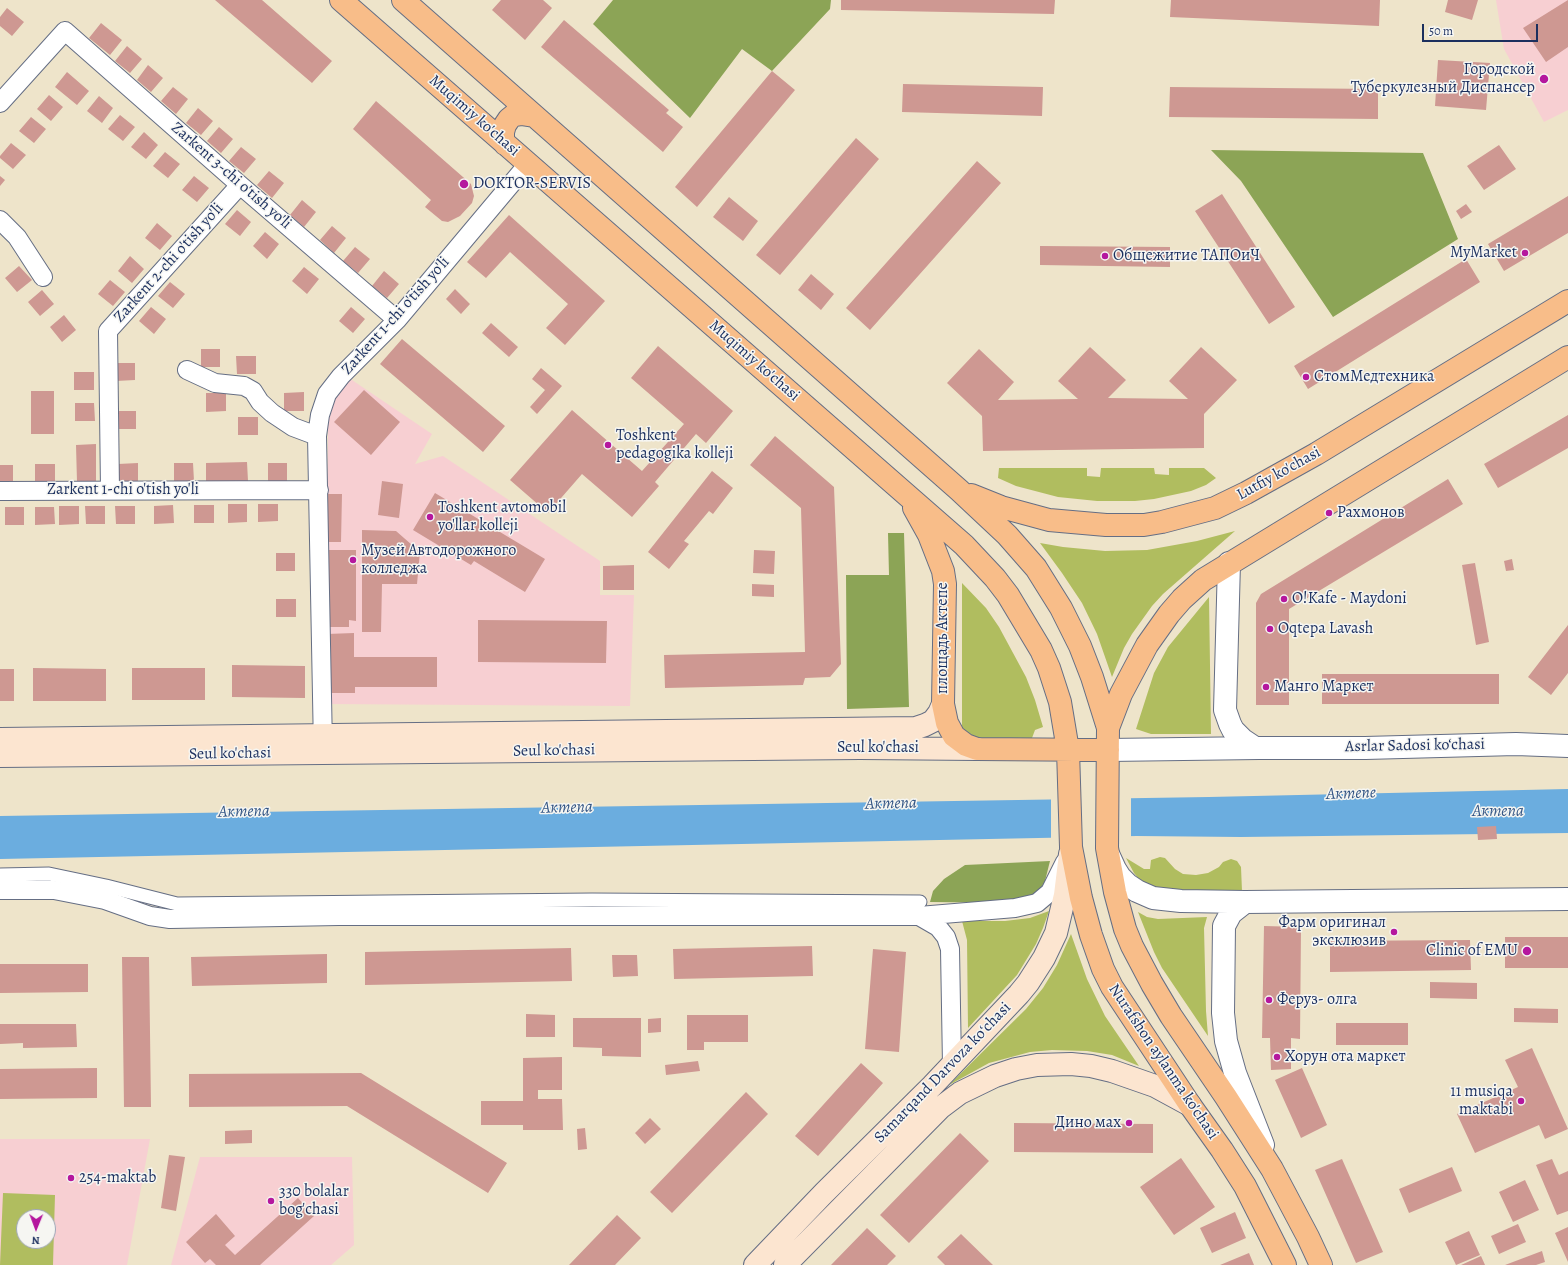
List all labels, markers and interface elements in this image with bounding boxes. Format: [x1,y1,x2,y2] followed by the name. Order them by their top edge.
[1424,16,1540,42] scale bar
[1429,23,1453,39] text: 50 m
[1351,60,1535,98] place label: Городской Туберкулезный Диспансер
[425,71,523,161] street label: Muqimiy ko'chasi
[1538,73,1550,85] marker: Городской Туберкулезный Диспансер
[167,118,295,234] street label: Zarkent 3-chi o'tish yo'li
[473,174,591,194] place label: DOKTOR-SERVIS
[458,178,470,190] marker: DOKTOR-SERVIS
[110,199,228,327] street label: Zarkent 2-chi o'tish yo'li
[1450,243,1517,263] place label: MyMarket
[1113,246,1260,266] place label: Общежитие ТАПОиЧ
[1520,248,1530,258] marker: MyMarket
[1100,251,1110,261] marker: Общежитие ТАПОиЧ
[338,253,454,379] street label: Zarkent 1-chi o'tish yo'li
[705,316,803,406] street label: Muqimiy ko'chasi
[1314,367,1434,387] place label: СтомМедтехника
[1301,372,1311,382] marker: СтомМедтехника
[616,426,734,464] place label: Toshkent pedagogika kolleji
[603,440,613,450] marker: Toshkent pedagogika kolleji
[1234,443,1324,505] street label: Lutfiy ko'chasi
[47,480,199,500] street label: Zarkent 1-chi o'tish yo'li
[438,498,566,536] place label: Toshkent avtomobil yo'llar kolleji
[1337,503,1405,523] place label: Рахмонов
[1324,508,1334,518] marker: Рахмонов
[425,512,435,522] marker: Toshkent avtomobil yo'llar kolleji
[361,541,516,579] place label: Музей Автодорожного колледжа
[348,555,358,565] marker: Музей Автодорожного колледжа
[933,582,953,694] street label: площадь Актепе
[1292,589,1407,609] place label: O!Kafe - Maydoni
[1279,594,1289,604] marker: O!Kafe - Maydoni
[1278,619,1373,639] place label: Oqtepa Lavash
[1265,624,1275,634] marker: Oqtepa Lavash
[1274,677,1374,697] place label: Манго Маркет
[1261,682,1271,692] marker: Манго Маркет
[1345,735,1485,757] street label: Asrlar Sadosi ko‘chasi
[837,738,919,758] street label: Seul ko'chasi
[513,741,595,761] street label: Seul ko'chasi
[189,744,271,764] street label: Seul ko'chasi
[1326,783,1376,805] water label: Актепе
[865,793,917,815] water label: Актепа
[541,797,593,819] water label: Актепа
[218,801,270,823] water label: Актепа
[1472,802,1524,822] water label: Актепа
[1278,913,1386,951] place label: Фарм оригинал эксклюзив
[1389,927,1399,937] marker: Фарм оригинал эксклюзив
[1426,941,1518,961] place label: Clinic of EMU
[1521,945,1533,957] marker: Clinic of EMU
[1104,981,1222,1143] street label: Nurafshon aylanma ko'chasi
[1277,990,1357,1010] place label: Феруз- олга
[1264,995,1274,1005] marker: Феруз- олга
[871,998,1015,1148] street label: Samarqand Darvoza koʻchasi
[1285,1047,1406,1067] place label: Хорун ота маркет
[1272,1052,1282,1062] marker: Хорун ота маркет
[1450,1082,1513,1120] place label: 11 musiqa maktabi
[1516,1096,1526,1106] marker: 11 musiqa maktabi
[1055,1113,1121,1133] place label: Дино мах
[1124,1118,1134,1128] marker: Дино мах
[79,1168,156,1188] place label: 254-maktab
[66,1173,76,1183] marker: 254-maktab
[279,1182,349,1220] place label: 330 bolalar bog'chasi
[266,1196,276,1206] marker: 330 bolalar bog'chasi
[16,1209,56,1249] north arrow
[32,1233,40,1248] text: N

